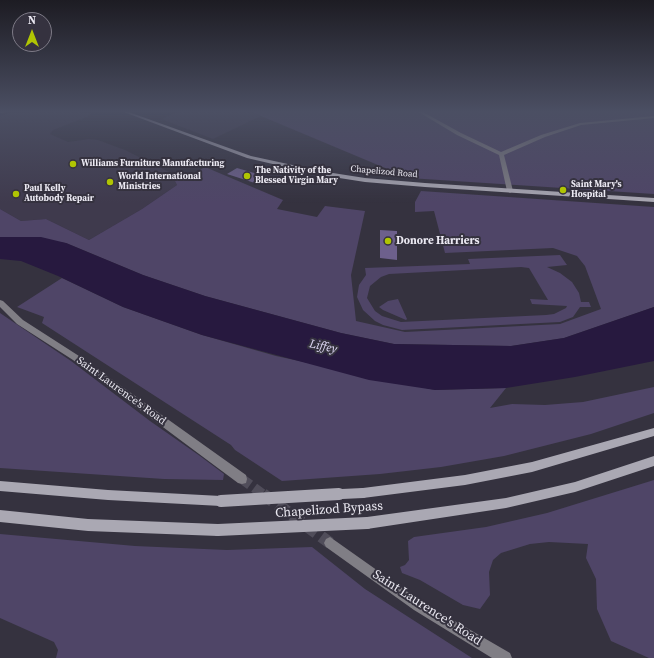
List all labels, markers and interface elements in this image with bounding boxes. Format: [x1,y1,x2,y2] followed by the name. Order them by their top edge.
[12,12,52,52] north arrow
[28,13,36,28] text: N
[68,159,78,169] marker: Williams Furniture Manufacturing
[81,159,224,169] place label: Williams Furniture Manufacturing
[350,164,418,180] street label: Chapelizod Road
[255,166,338,187] place label: The Nativity of the Blessed Virgin Mary
[242,171,252,181] marker: The Nativity of the Blessed Virgin Mary
[118,172,201,193] place label: World International Ministries
[105,177,115,187] marker: World International Ministries
[571,180,622,201] place label: Saint Mary's Hospital
[24,184,94,205] place label: Paul Kelly Autobody Repair
[558,185,568,195] marker: Saint Mary's Hospital
[11,189,21,199] marker: Paul Kelly Autobody Repair
[396,234,479,248] place label: Donore Harriers
[383,236,393,246] marker: Donore Harriers
[308,337,338,357] water label: Liffey
[74,354,168,428] street label: Saint Laurence's Road
[275,498,383,522] street label: Chapelizod Bypass
[370,567,484,649] street label: Saint Laurence's Road

